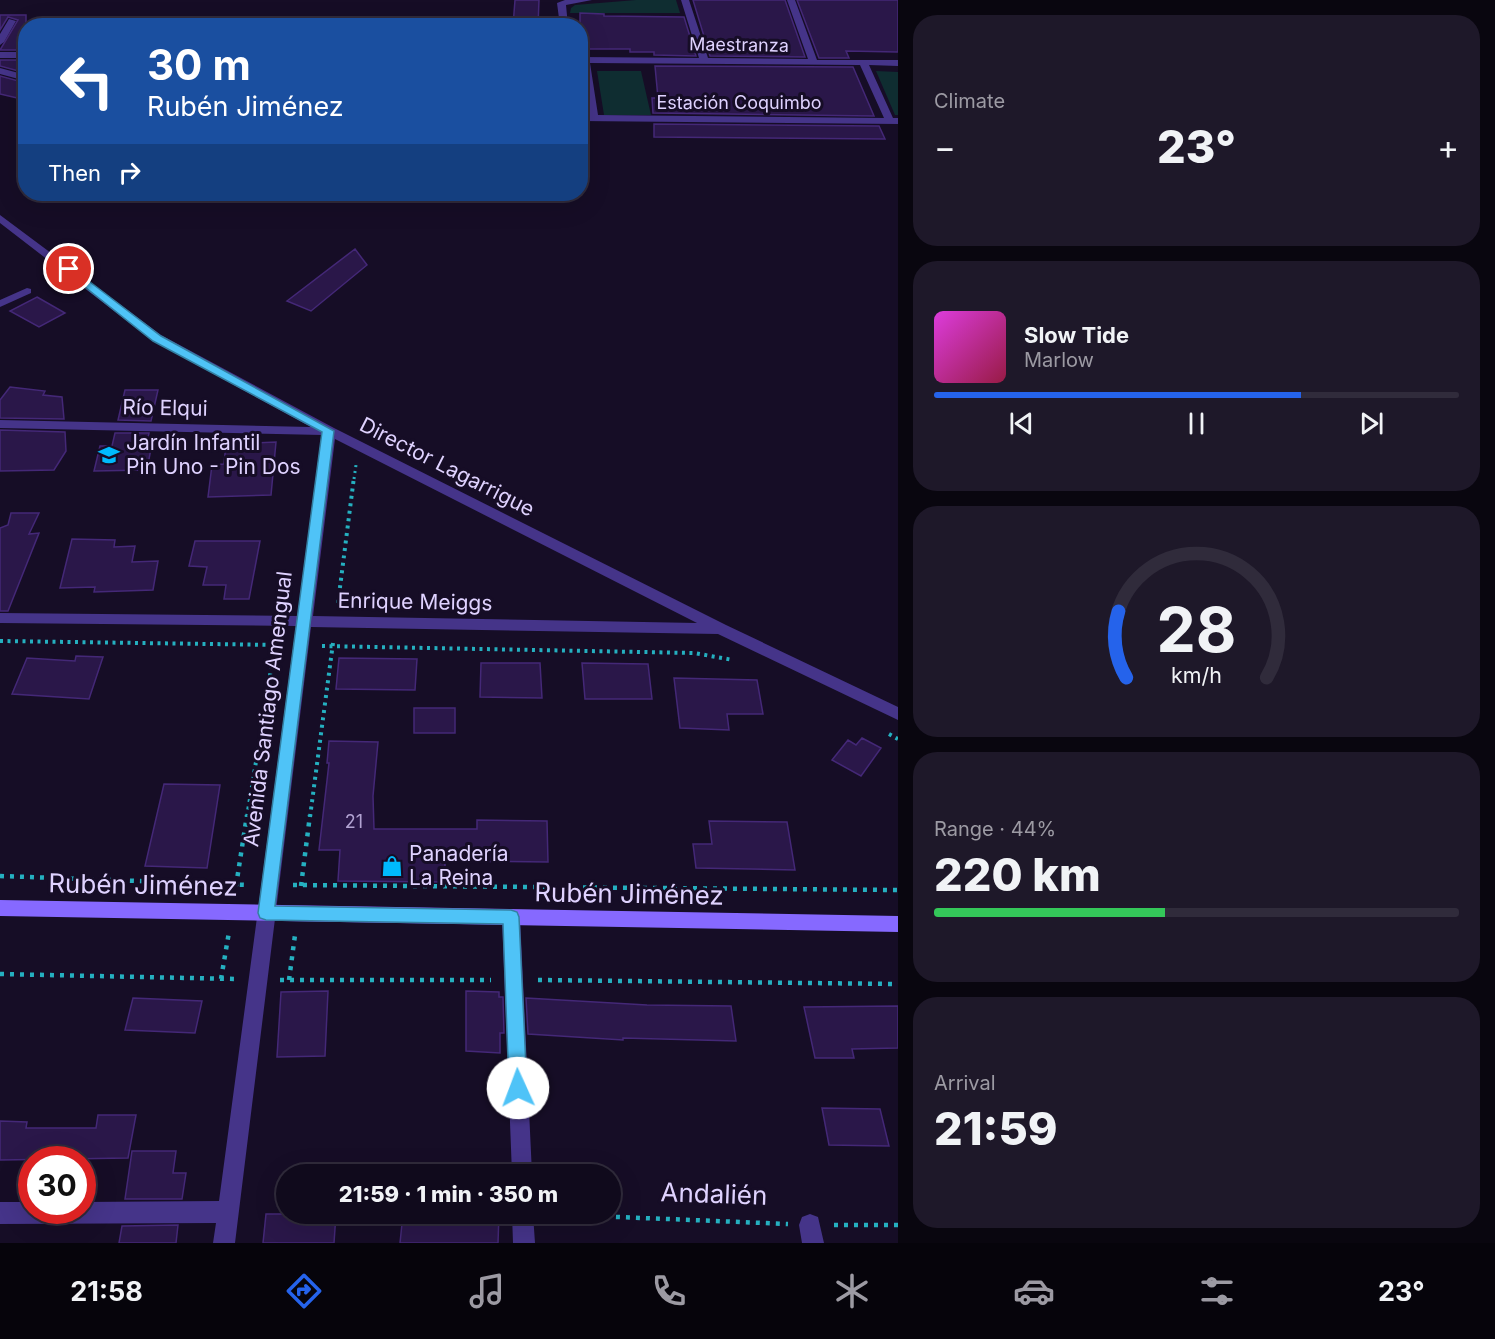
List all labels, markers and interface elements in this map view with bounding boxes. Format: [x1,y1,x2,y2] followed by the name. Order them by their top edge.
[689,33,789,56] street label: Maestranza
[147,39,251,90] text: 30 m
[48,42,126,120] icon: left
[934,89,1005,113] text: Climate
[147,90,344,123] text: Rubén Jiménez
[656,92,822,113] street label: Estación Coquimbo
[1157,119,1236,174] text: 23°
[934,127,956,167] text: −
[1437,127,1459,167] text: +
[113,156,146,189] icon: right
[48,160,101,186] text: Then
[43,243,94,294] pin
[52,252,85,285] icon: arrive
[1024,322,1129,348] text: Slow Tide
[1024,348,1094,372] text: Marlow
[122,394,208,421] street label: Río Elqui
[1005,407,1038,440] icon: previous
[1180,407,1213,440] icon: pause
[1355,407,1388,440] icon: next
[356,412,539,521] street label: Director Lagarrigue
[126,430,301,479] place label: Jardín Infantil Pin Uno - Pin Dos
[97,443,121,467] school or university icon: Jardín Infantil Pin Uno - Pin Dos
[238,570,297,848] street label: Avenida Santiago Amengual
[337,588,493,615] street label: Enrique Meiggs
[1157,593,1236,668] text: 28
[1171,663,1222,689] text: km/h
[345,811,363,832] house number: 21
[934,817,1056,841] text: Range · 44%
[409,841,509,890] place label: Panadería La Reina
[934,847,1101,902] text: 220 km
[380,854,404,878] shop icon: Panadería La Reina
[48,867,238,902] street label: Rubén Jiménez
[534,876,724,911] street label: Rubén Jiménez
[486,1056,550,1120] position arrow
[934,1071,996,1095] text: Arrival
[934,1101,1058,1156] text: 21:59
[18,1146,96,1224] speed limit sign: 30
[660,1176,768,1211] street label: Andalién
[339,1181,558,1207] text: 21:59 · 1 min · 350 m
[283,1270,325,1312] icon: directions
[466,1270,508,1312] icon: music
[648,1270,690,1312] icon: phone
[831,1270,873,1312] icon: climate
[1013,1270,1055,1312] icon: car
[1196,1270,1238,1312] icon: filters
[70,1275,143,1308] text: 21:58
[1378,1275,1425,1308] text: 23°

